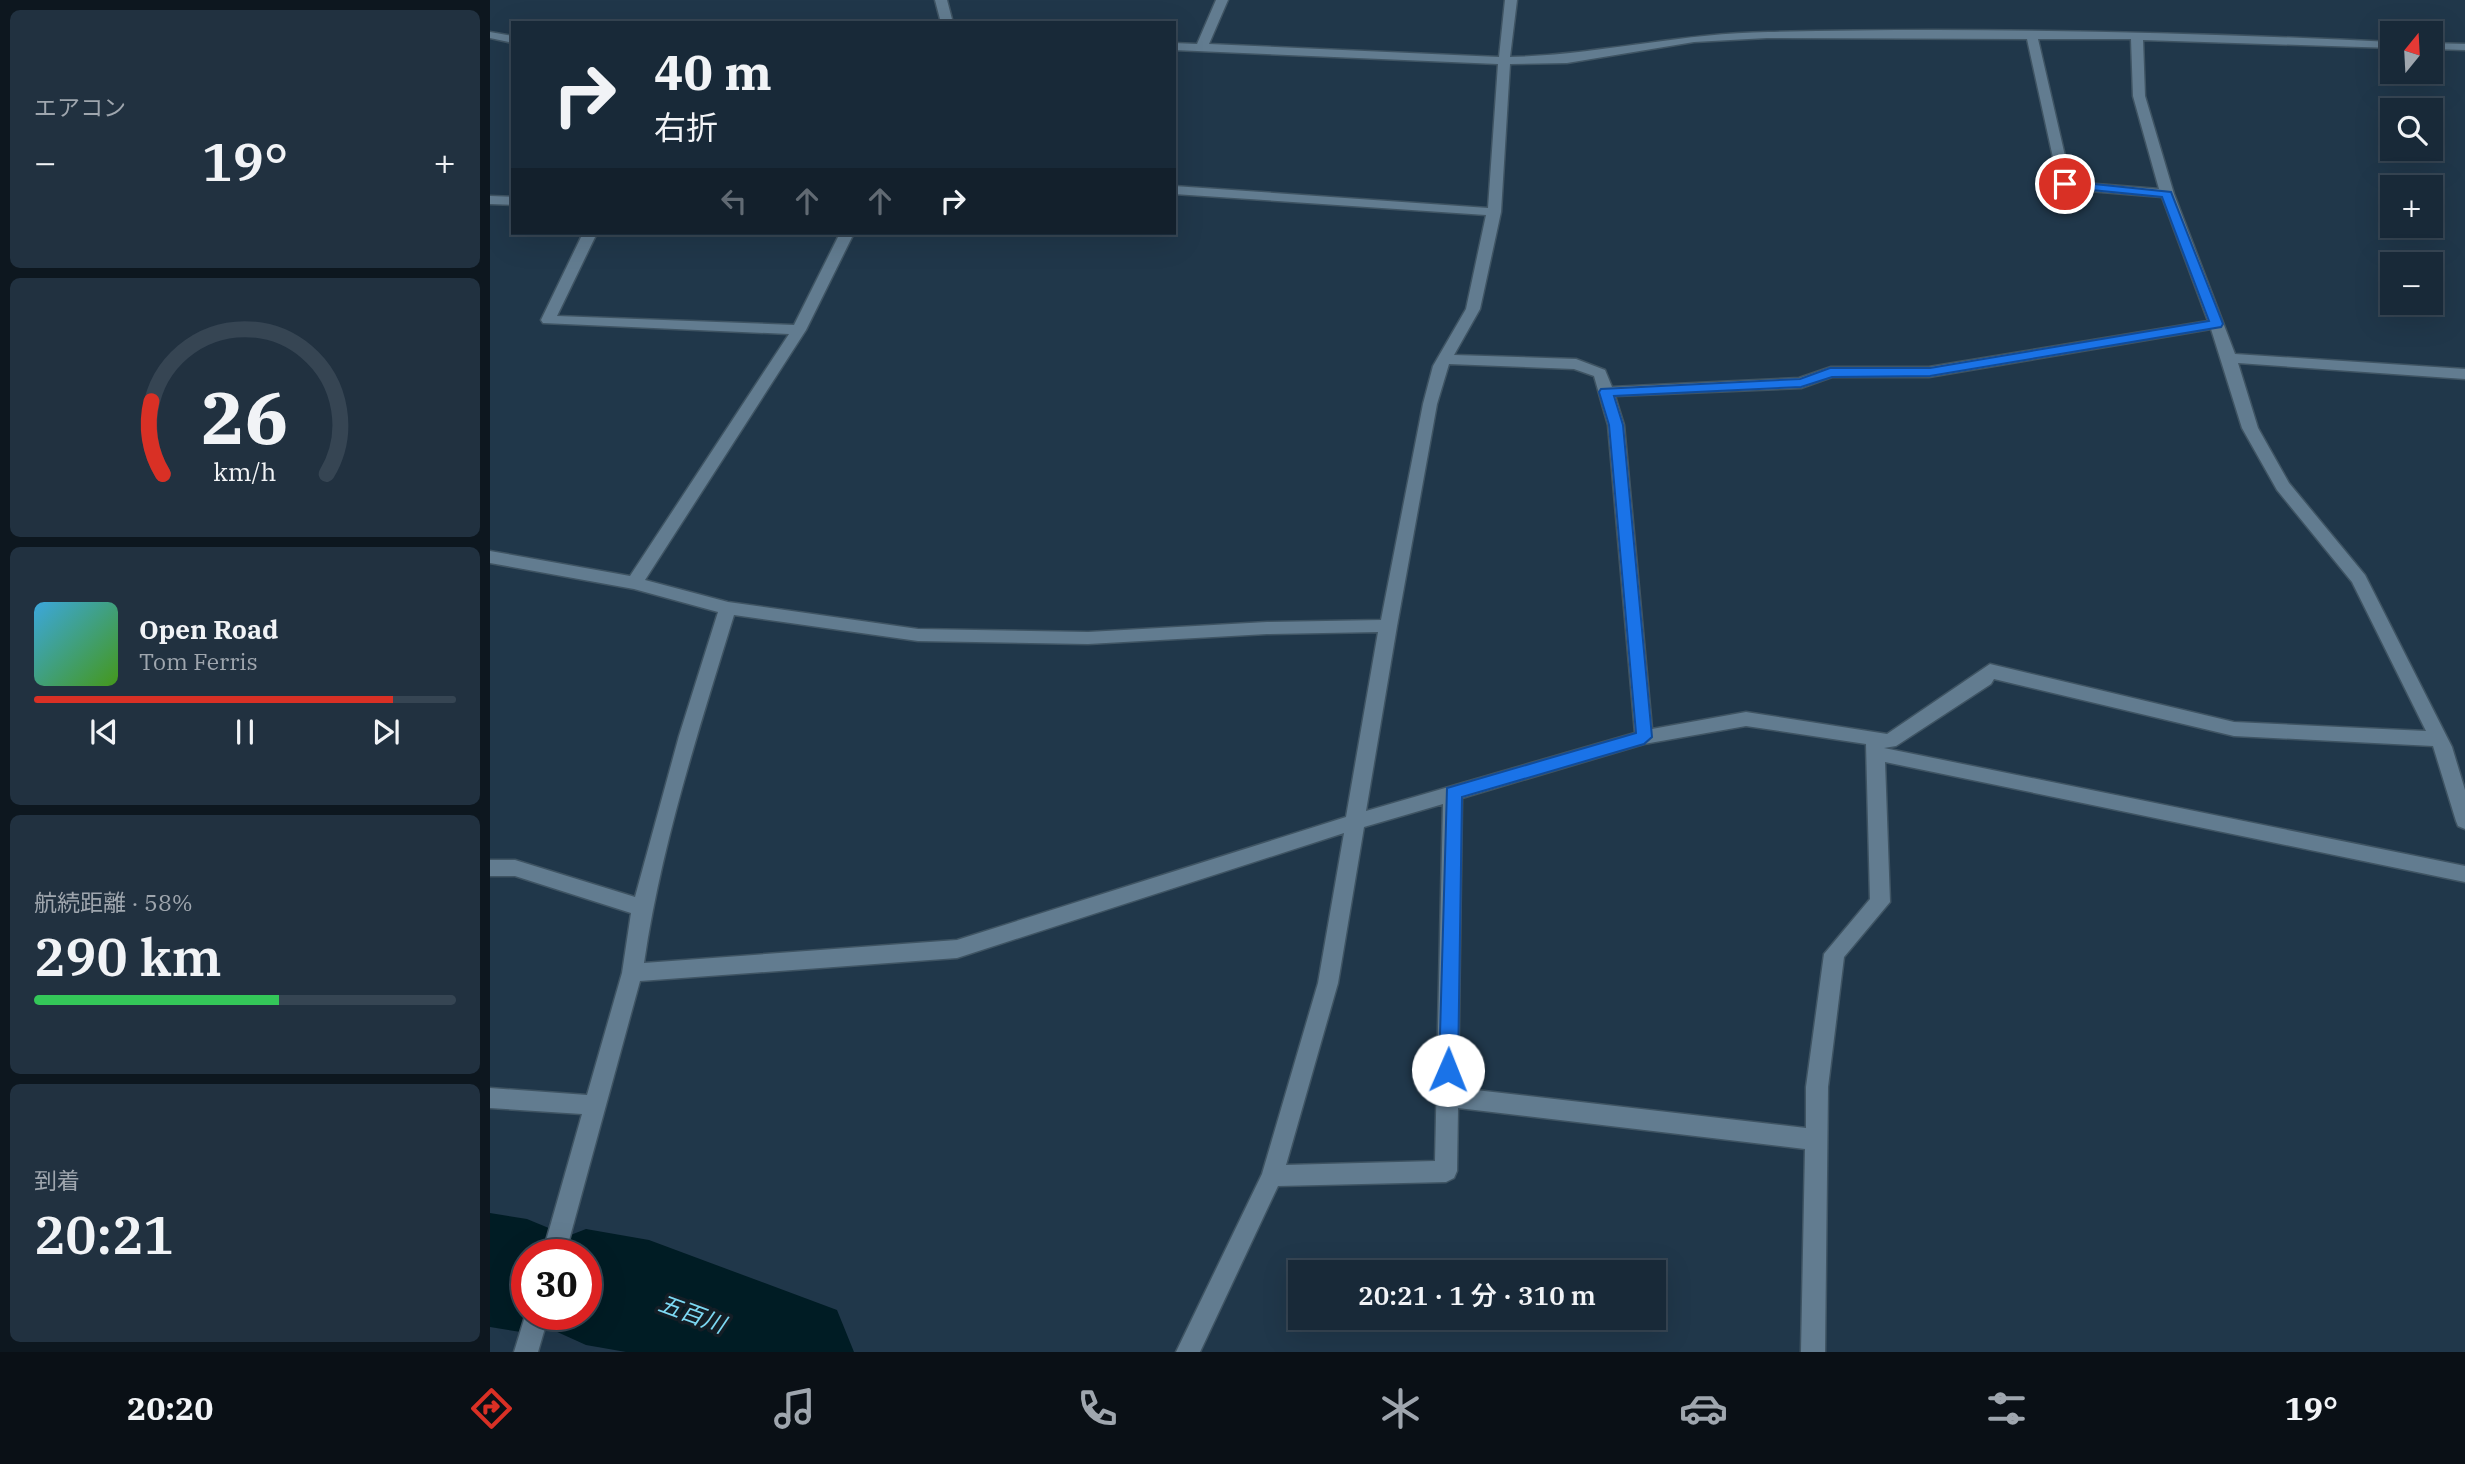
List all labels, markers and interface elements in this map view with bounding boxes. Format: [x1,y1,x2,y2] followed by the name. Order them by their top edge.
[2380,21,2443,84] north arrow
[2380,21,2443,315] map controls
[654,40,772,103] text: 40 m
[539,49,630,140] icon: right
[34,92,126,122] text: エアコン
[2380,98,2443,161] button: search
[654,106,718,148] text: 右折
[202,128,288,195] text: 19°
[34,137,57,186] text: −
[433,137,456,186] text: +
[2035,154,2095,214] pin
[2046,165,2084,203] icon: arrive
[2380,175,2443,238] button: +
[715,182,753,220] icon: left
[788,182,826,220] icon: ahead
[861,182,899,220] icon: ahead
[934,182,972,220] icon: right
[2380,252,2443,315] button: −
[201,369,289,464] text: 26
[213,454,277,487] text: km/h
[139,612,278,646] text: Open Road
[139,646,258,676] text: Tom Ferris
[85,713,123,751] icon: previous
[226,713,264,751] icon: pause
[367,713,405,751] icon: next
[34,887,193,917] text: 航続距離 · 58%
[34,923,222,990] text: 290 km
[1411,1033,1485,1107] position arrow
[34,1165,80,1195] text: 到着
[34,1201,174,1268] text: 20:21
[511,1239,602,1330] speed limit sign: 30
[1358,1278,1596,1312] text: 20:21 · 1 分 · 310 m
[655,1287,733,1340] water label: 五百川
[467,1384,516,1433] icon: directions
[770,1384,819,1433] icon: music
[1073,1384,1122,1433] icon: phone
[1376,1384,1425,1433] icon: climate
[1679,1384,1728,1433] icon: car
[1982,1384,2031,1433] icon: filters
[127,1387,213,1429] text: 20:20
[2285,1387,2338,1429] text: 19°

